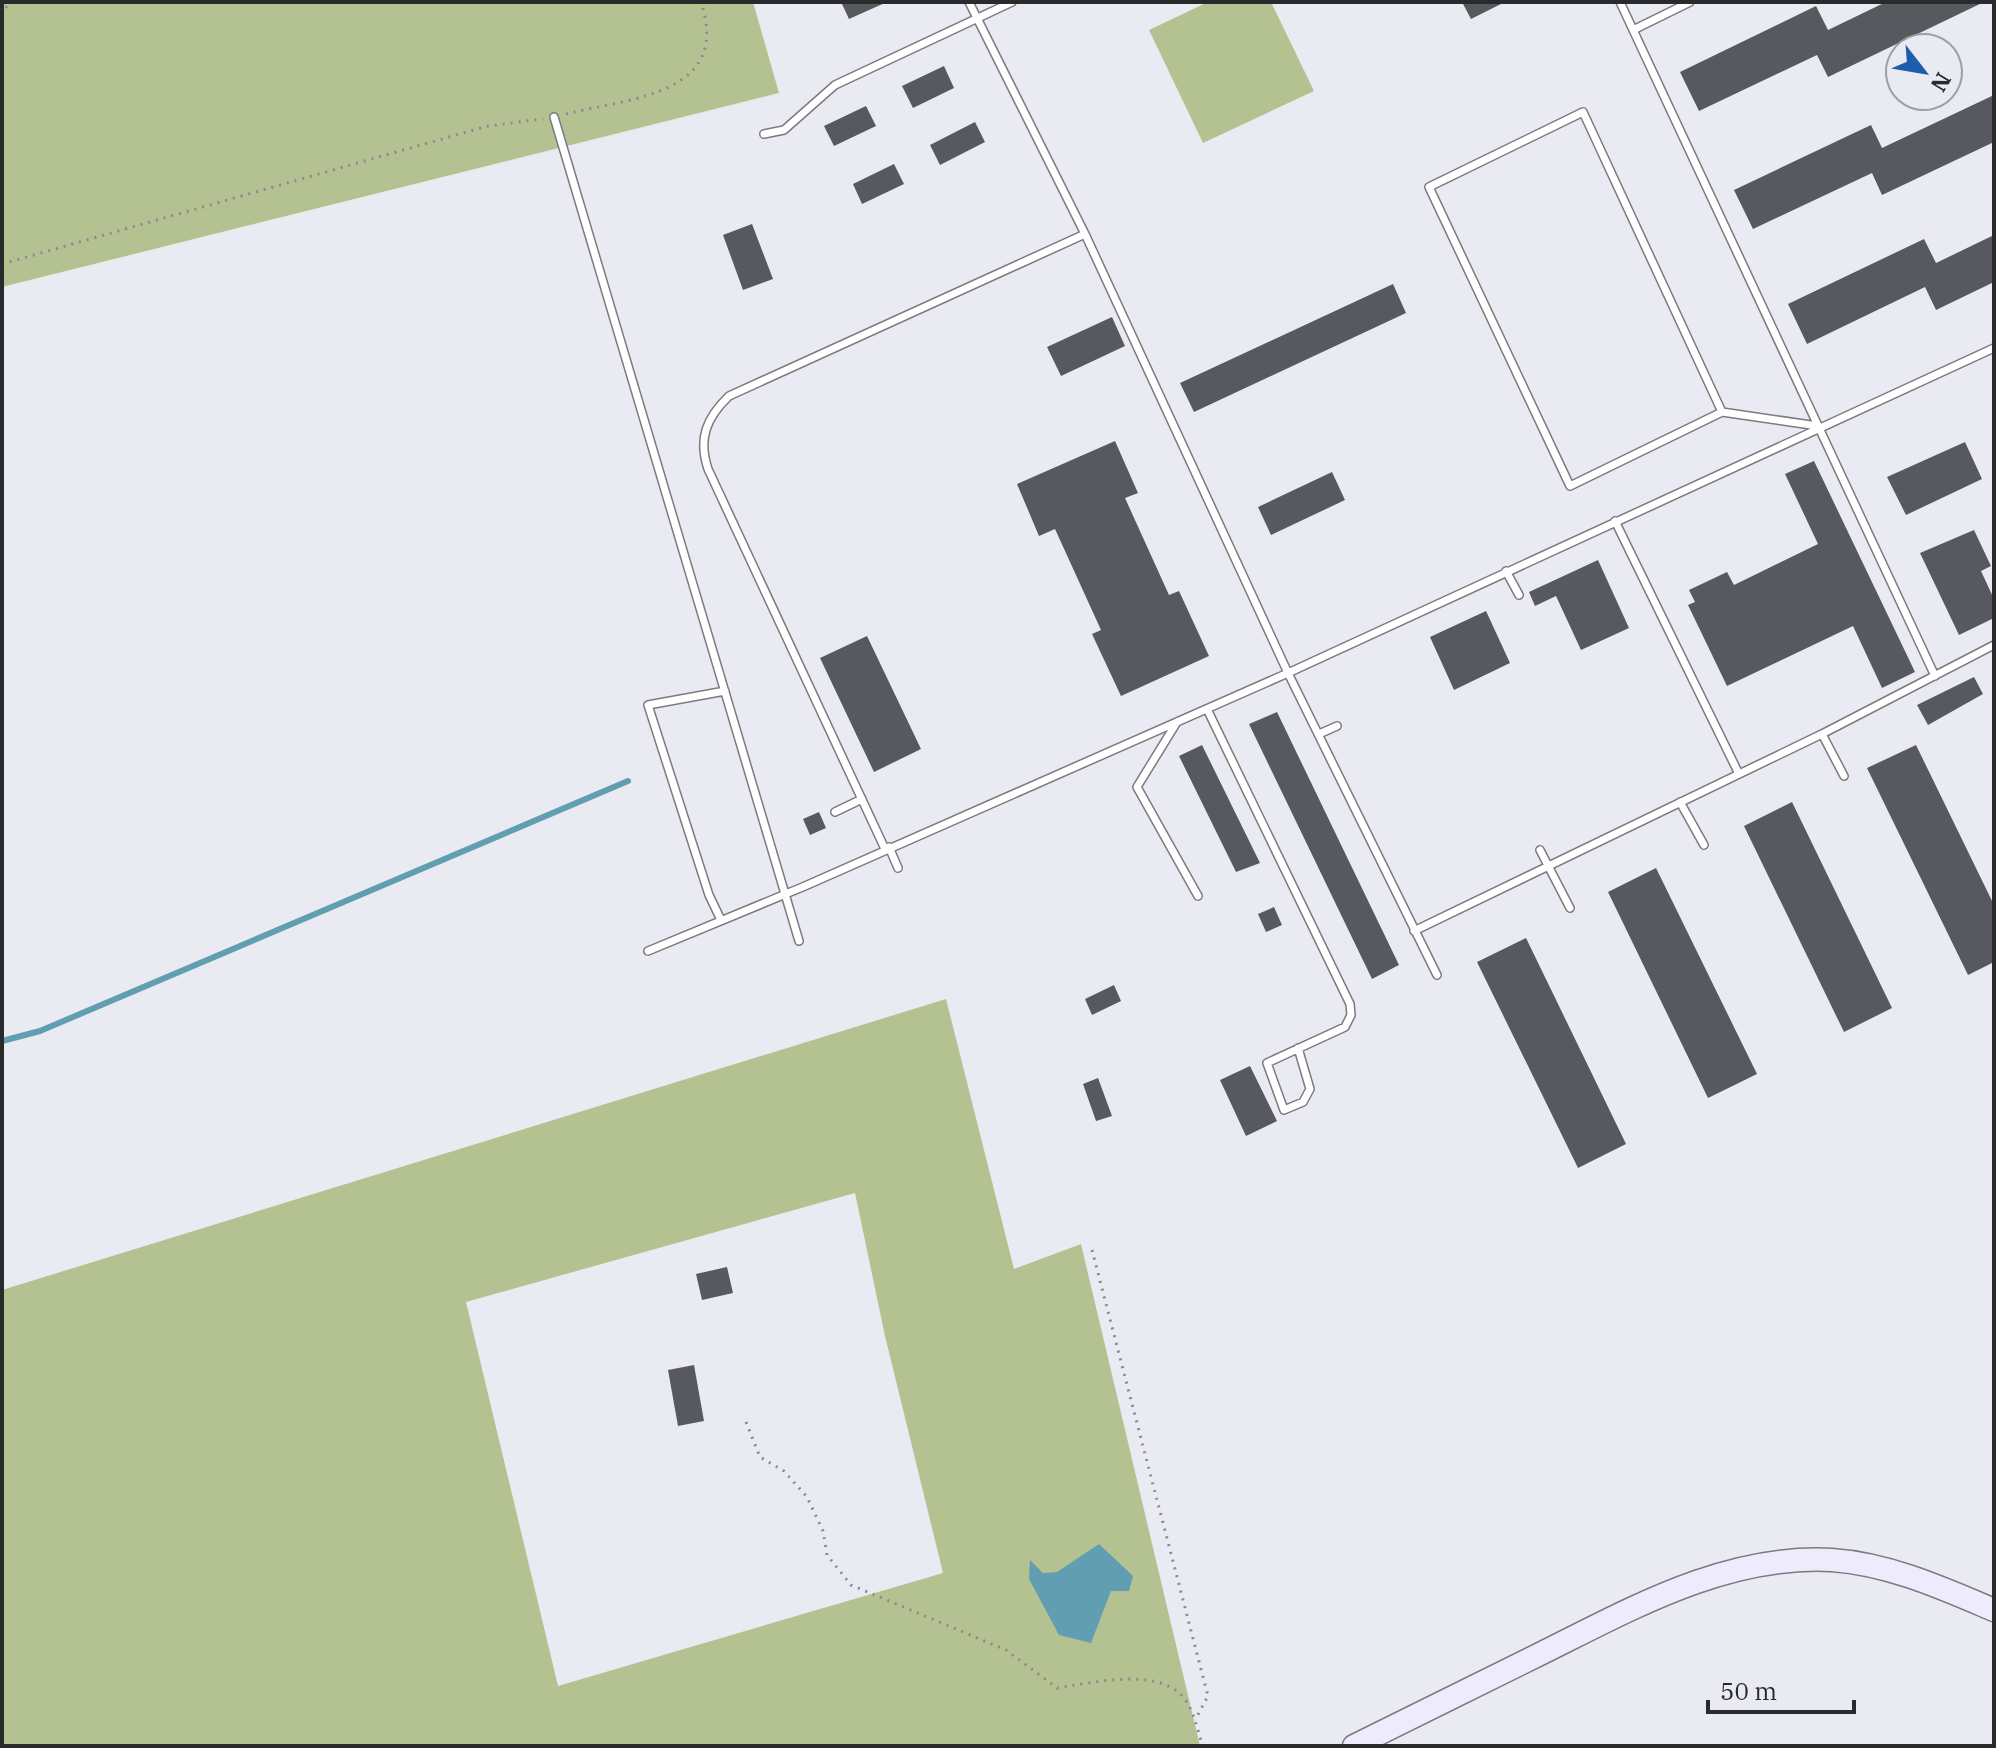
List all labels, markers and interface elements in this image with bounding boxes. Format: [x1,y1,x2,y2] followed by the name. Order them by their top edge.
[1884,32,1964,112] north arrow
[1925,68,1958,97] text: N
[1708,1664,1854,1714] scale bar
[1720,1675,1777,1707] text: 50 m

